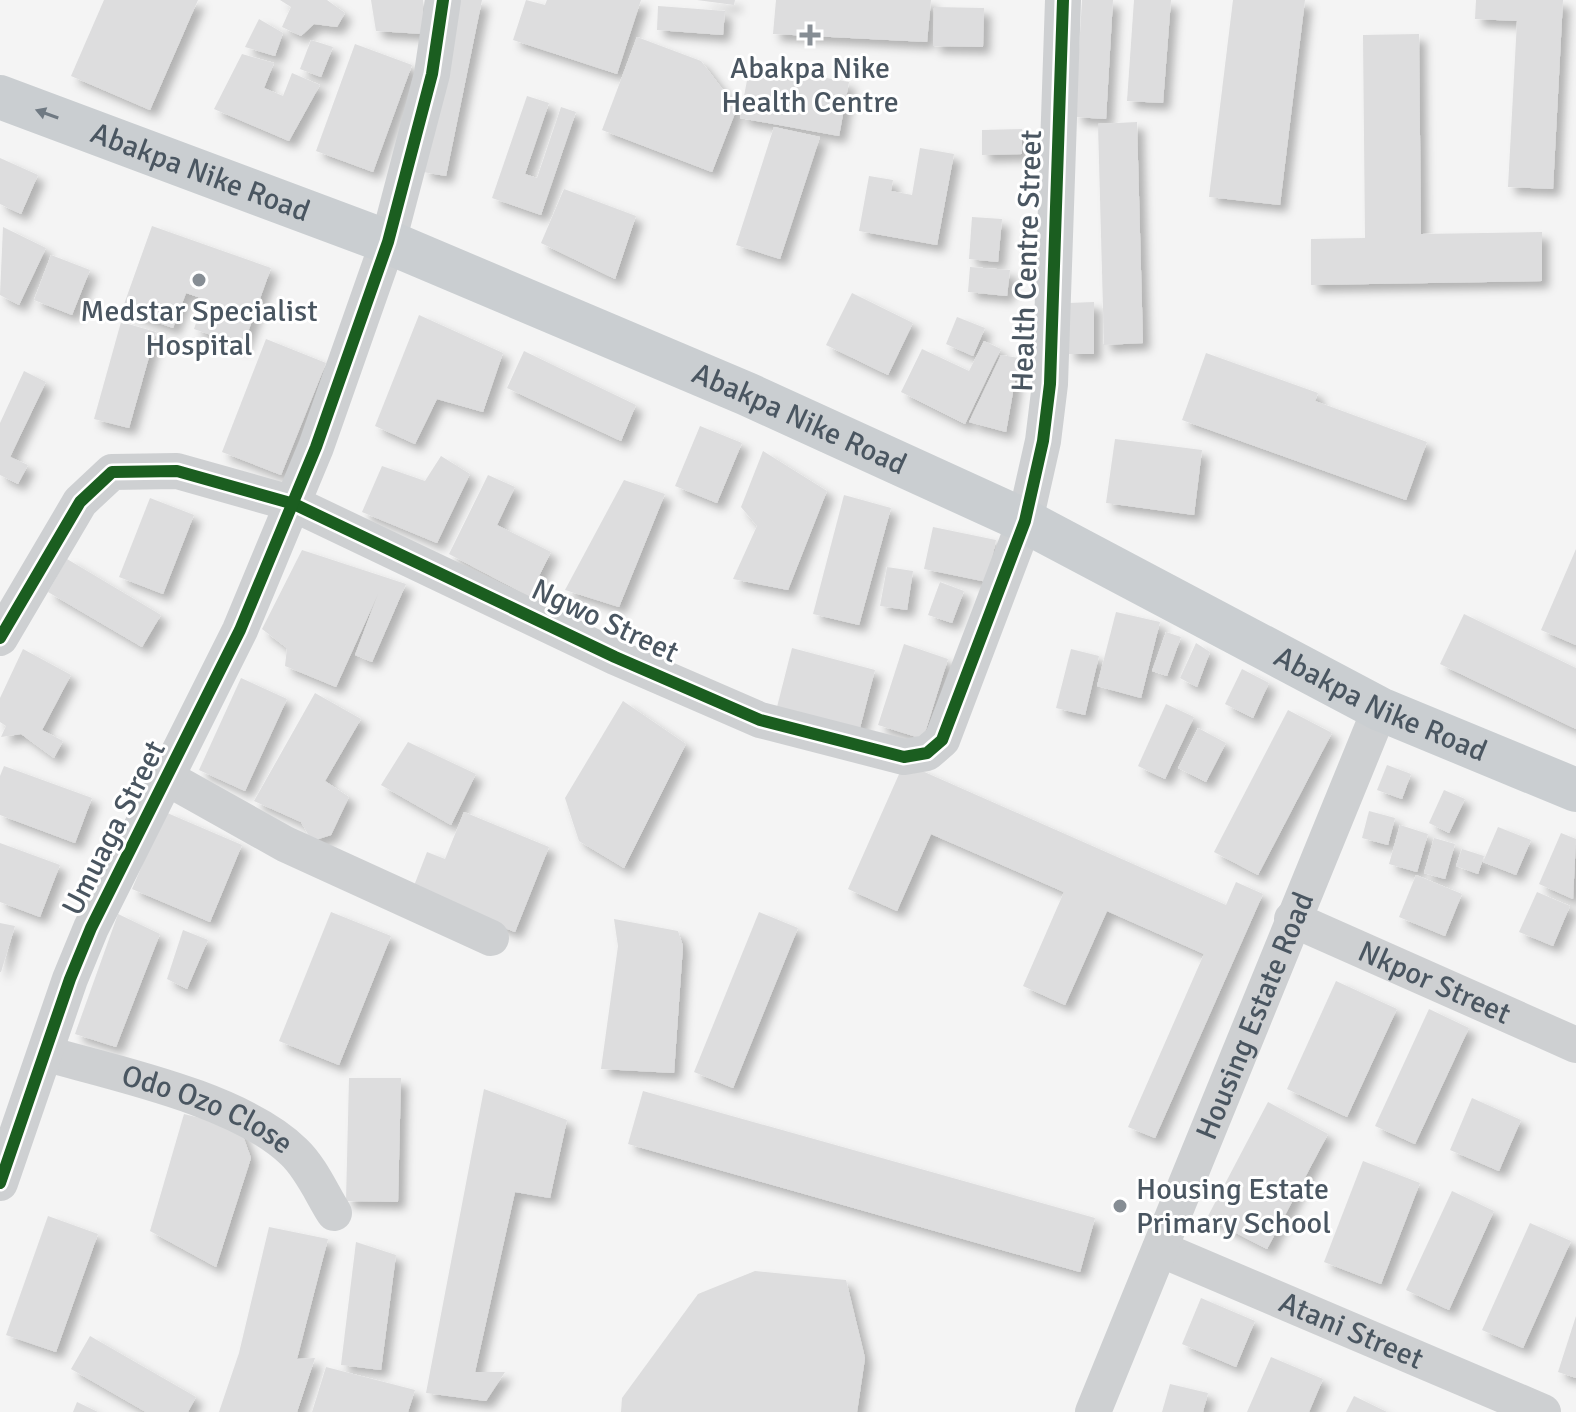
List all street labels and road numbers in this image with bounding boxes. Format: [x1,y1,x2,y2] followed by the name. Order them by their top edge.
[86,114,315,230] street label: Abakpa Nike Road
[1004,129,1050,393] street label: Health Centre Street
[687,355,912,483] street label: Abakpa Nike Road
[526,571,684,671] street label: Ngwo Street
[1268,638,1493,770] street label: Abakpa Nike Road
[54,734,174,922] street label: Umuaga Street
[1188,887,1322,1145] street label: Housing Estate Road
[1353,932,1517,1032] street label: Nkpor Street
[118,1057,301,1162] street label: Odo Ozo Close
[1274,1283,1429,1377] street label: Atani Street

